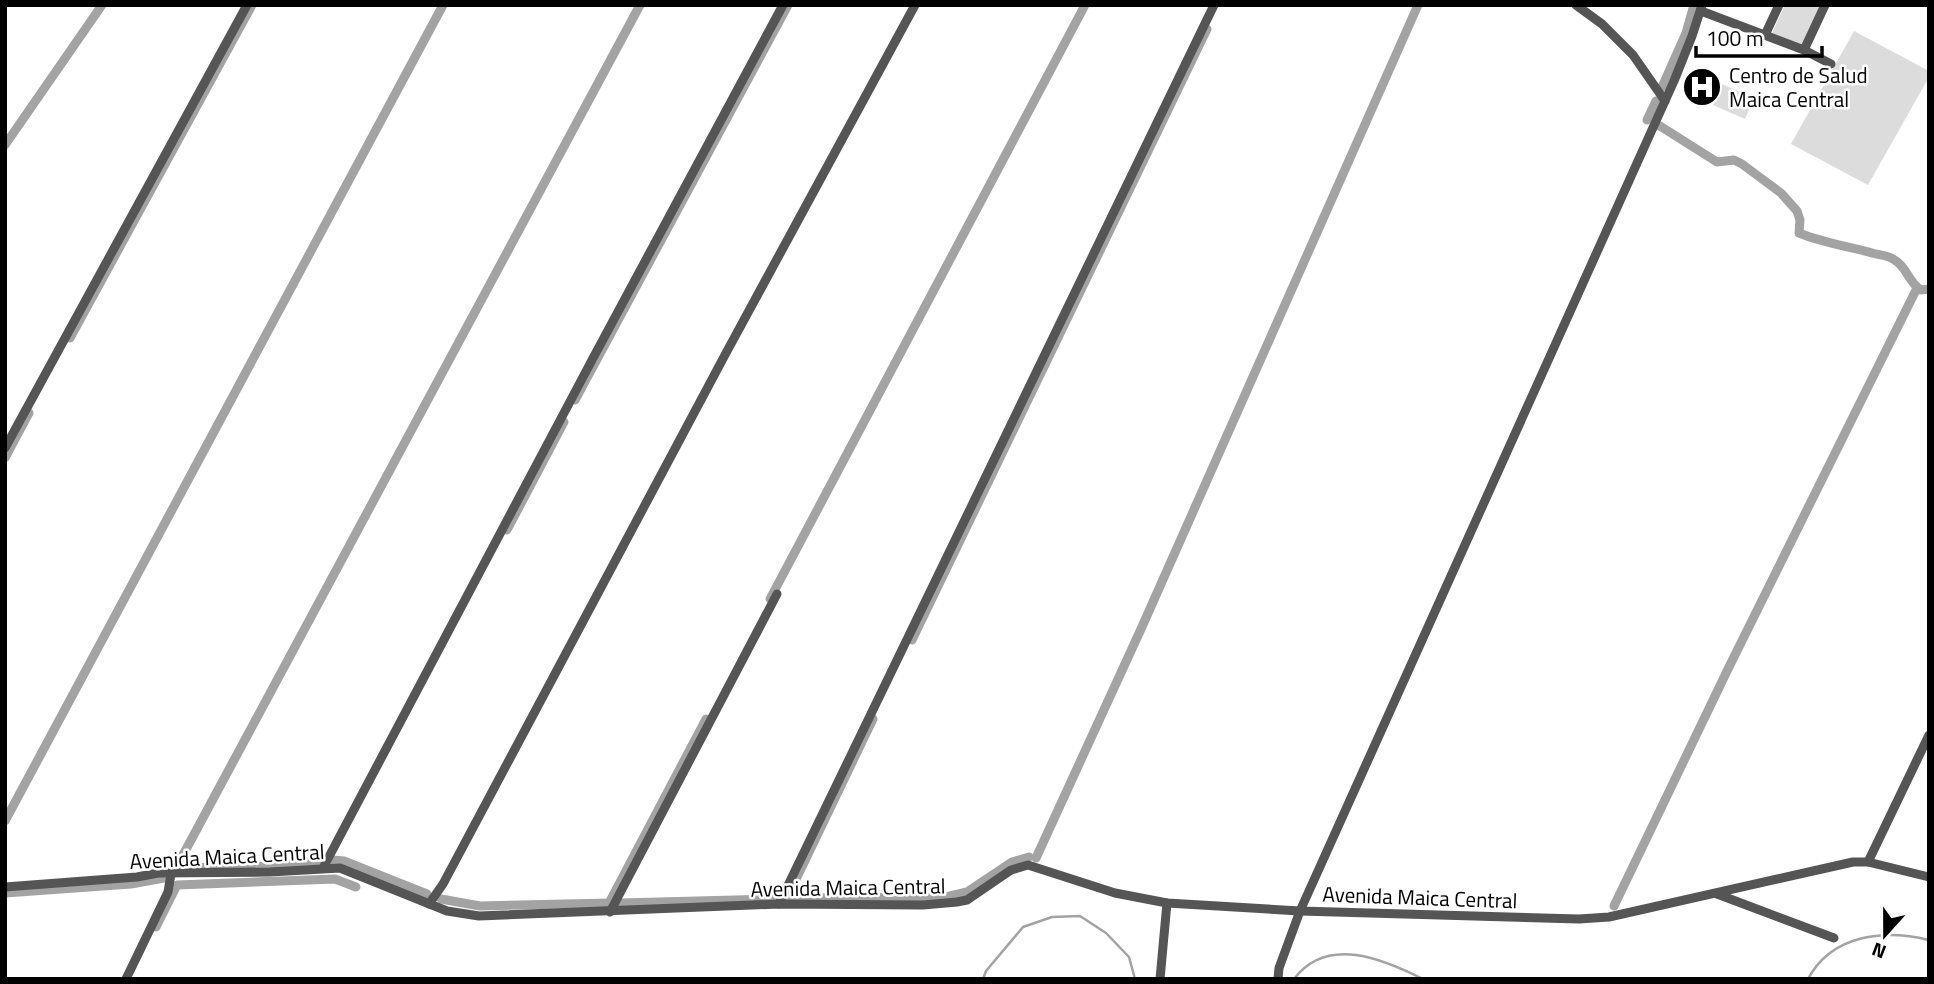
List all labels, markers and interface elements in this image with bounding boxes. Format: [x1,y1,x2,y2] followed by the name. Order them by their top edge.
[1696,14,1822,58] scale bar
[1706,22,1763,54] text: 100 m
[1729,59,1868,115] place label: Centro de Salud Maica Central
[1681,66,1723,108] hospital icon: Centro de Salud Maica Central
[129,835,325,877] street label: Avenida Maica Central
[750,869,946,905] street label: Avenida Maica Central
[1322,878,1518,916] street label: Avenida Maica Central
[1850,900,1920,970] north arrow
[1867,935,1890,967] text: N

